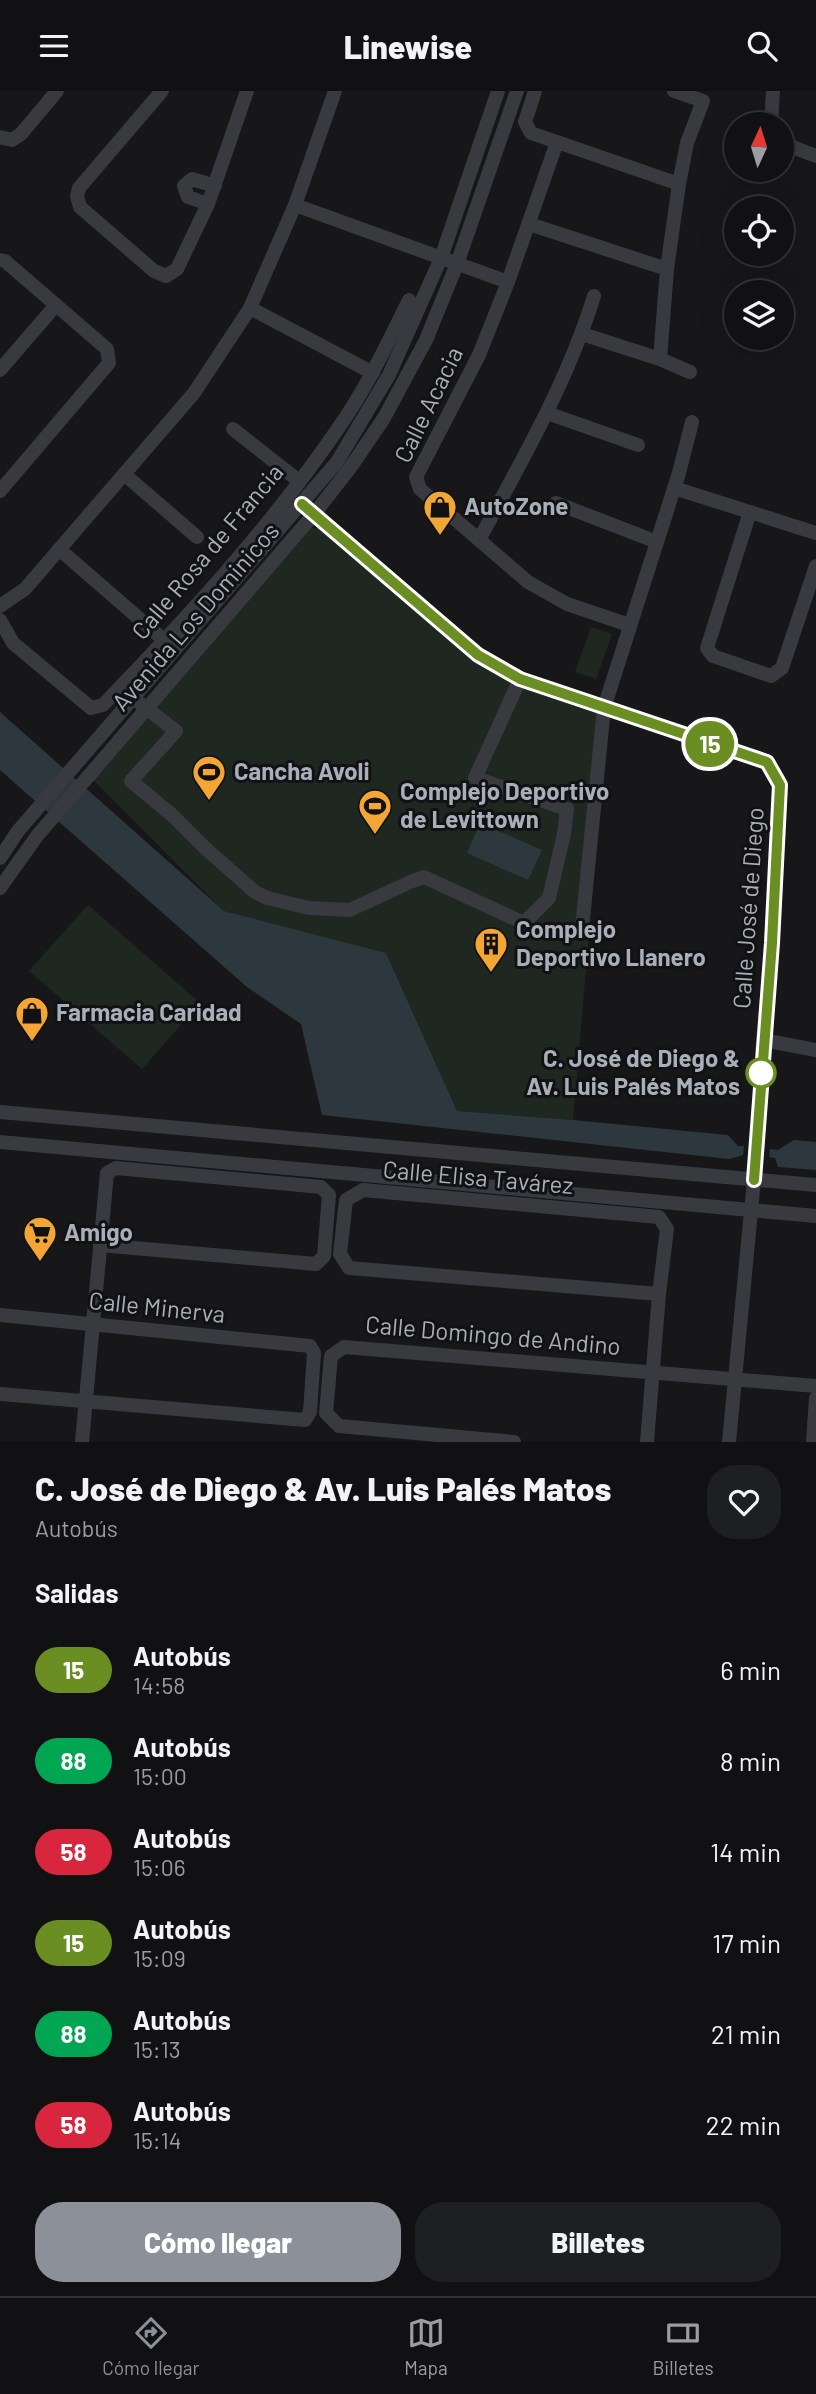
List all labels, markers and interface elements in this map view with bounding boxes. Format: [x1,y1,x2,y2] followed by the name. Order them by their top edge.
[35,27,73,65] icon: menu
[344,27,472,65] text: Linewise
[743,27,781,65] icon: search
[724,112,794,182] north arrow
[724,112,794,350] map controls
[724,196,794,266] button: locate
[724,280,794,350] button: layers
[387,342,468,467] street label: Calle Acacia
[125,457,289,645] street label: Calle Rosa de Francia
[421,488,459,537] shop icon: AutoZone
[464,491,568,520] place label: AutoZone
[105,516,285,716] street label: Avenida Los Dominicos
[678,721,742,767] line badge: 15
[699,729,721,758] text: 15
[190,753,228,802] sports icon: Cancha Avoli
[234,756,370,785] place label: Cancha Avoli
[400,776,609,833] place label: Complejo Deportivo de Levittown
[356,787,394,836] sports icon: Complejo Deportivo de Levittown
[726,806,769,1010] street label: Calle José de Diego
[516,914,706,971] place label: Complejo Deportivo Llanero
[472,925,510,974] building icon: Complejo Deportivo Llanero
[13,994,51,1043] shop icon: Farmacia Caridad
[56,997,242,1026] place label: Farmacia Caridad
[526,1043,740,1100] place label: C. José de Diego & Av. Luis Palés Matos
[746,1058,776,1088] marker: C. José de Diego & Av. Luis Palés Matos
[382,1154,575,1199] street label: Calle Elisa Tavárez
[21,1214,59,1263] supermarket icon: Amigo
[64,1217,133,1246] place label: Amigo
[88,1285,227,1328] street label: Calle Minerva
[364,1309,622,1360] street label: Calle Domingo de Andino
[707,1465,781,1539] button: heart
[35,1468,611,1508] text: C. José de Diego & Av. Luis Palés Matos
[35,1514,118,1542] text: Autobús
[35,1577,119,1608] text: Salidas
[133,1640,231,1671] text: Autobús
[720,1654,781,1685] text: 6 min
[63,1655,84,1684] text: 15
[133,1671,185,1699] text: 14:58
[133,1731,231,1762] text: Autobús
[720,1745,781,1776] text: 8 min
[61,1746,86,1775] text: 88
[133,1762,187,1790] text: 15:00
[133,1822,231,1853] text: Autobús
[710,1836,781,1867] text: 14 min
[61,1837,86,1866] text: 58
[133,1853,186,1881] text: 15:06
[133,1913,231,1944] text: Autobús
[712,1927,781,1958] text: 17 min
[63,1928,84,1957] text: 15
[133,1944,186,1972] text: 15:09
[133,2004,231,2035] text: Autobús
[711,2018,781,2049] text: 21 min
[61,2019,86,2048] text: 88
[133,2035,181,2063] text: 15:13
[133,2095,231,2126] text: Autobús
[706,2109,781,2140] text: 22 min
[61,2110,86,2139] text: 58
[133,2126,181,2154] text: 15:14
[35,2202,401,2282] button: Cómo llegar
[415,2202,781,2282] button: Billetes
[102,2314,199,2379] tab: Cómo llegar
[404,2314,448,2379] tab: Mapa
[652,2314,714,2379] tab: Billetes

